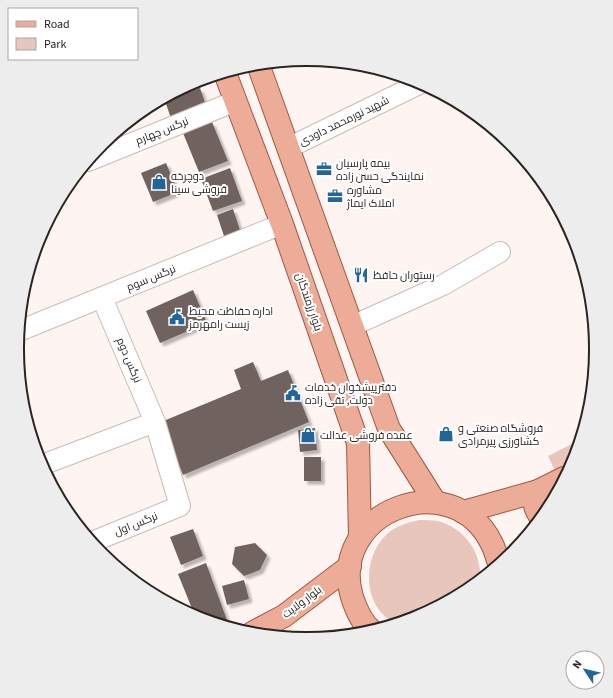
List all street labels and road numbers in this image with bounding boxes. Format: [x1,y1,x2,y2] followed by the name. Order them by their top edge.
[296,93,392,149] street label: شهید نورمحمد داودی
[133,114,191,148] street label: نرگس چهارم
[124,261,178,295] street label: نرگس سوم
[292,271,326,333] street label: بلوار رزمندگان
[113,335,145,385] street label: نرگس دوم
[112,508,160,540] street label: نرگس اول
[279,582,325,622] street label: بلوار ولایت

